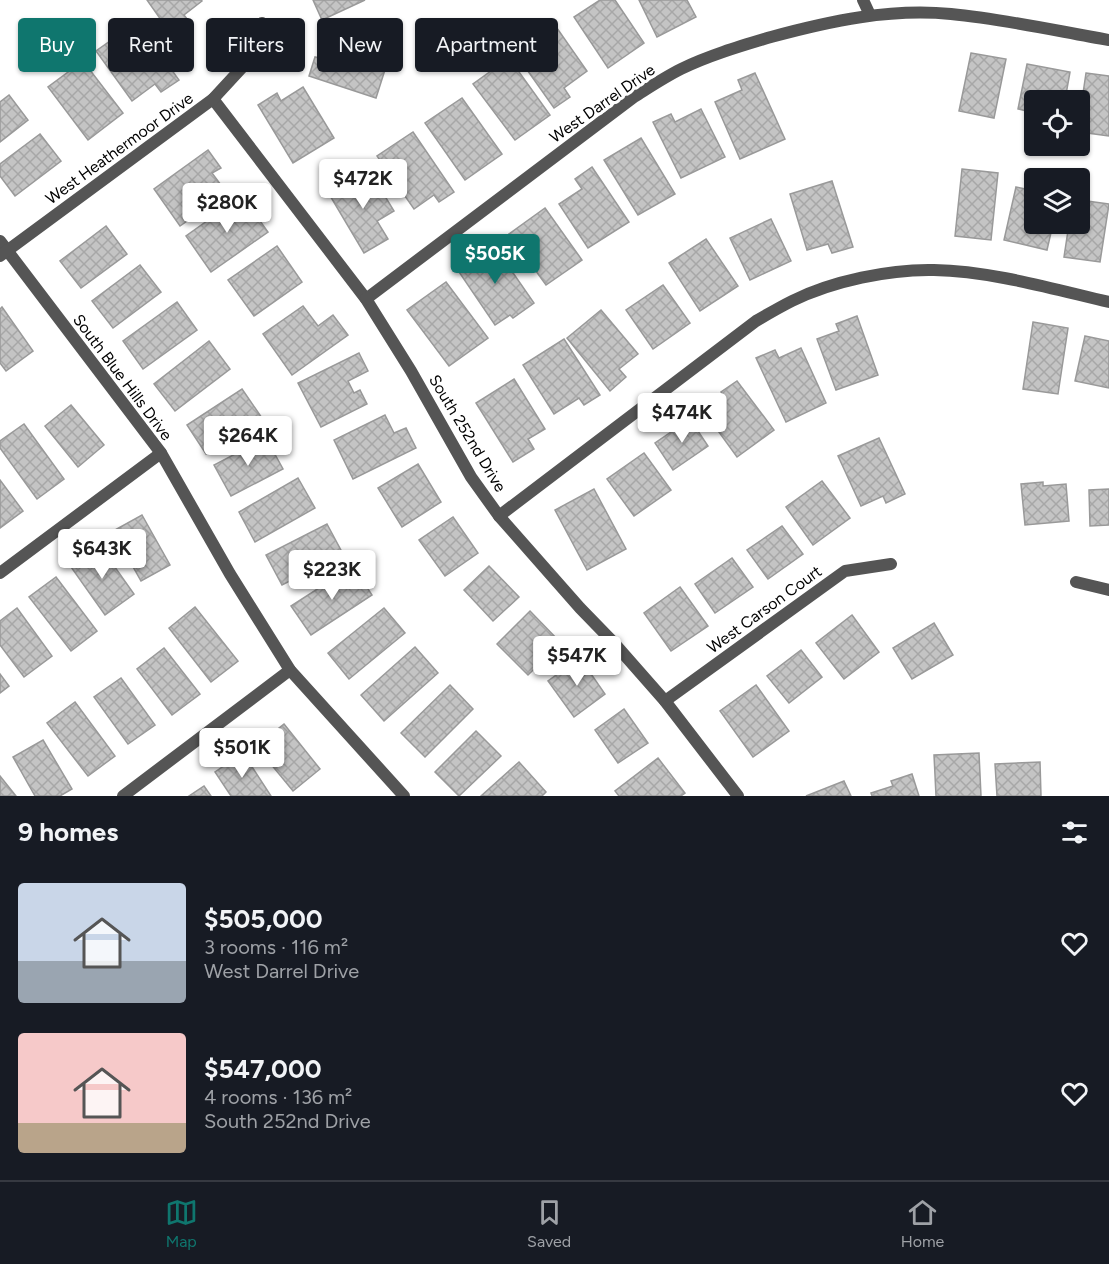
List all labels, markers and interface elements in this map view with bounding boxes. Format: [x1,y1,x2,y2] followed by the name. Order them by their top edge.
[18,18,96,72] chip: Buy
[108,18,194,72] chip: Rent
[206,18,305,72] chip: Filters
[317,18,403,72] chip: New
[415,18,558,72] chip: Apartment
[546,60,659,147] street label: West Darrel Drive
[42,88,197,208] street label: West Heathermoor Drive
[1024,90,1090,234] map controls
[1024,90,1090,156] button: locate
[321,159,405,210] pin: $472K
[333,166,393,190] text: $472K
[1024,168,1090,234] button: layers
[185,183,269,234] pin: $280K
[196,190,258,214] text: $280K
[453,234,537,285] pin: $505K
[465,241,525,265] text: $505K
[69,310,176,444] street label: South Blue Hills Drive
[425,371,510,496] street label: South 252nd Drive
[640,393,724,444] pin: $474K
[652,400,712,424] text: $474K
[206,416,290,467] pin: $264K
[218,423,278,447] text: $264K
[60,529,144,580] pin: $643K
[72,536,132,560] text: $643K
[290,550,374,601] pin: $223K
[303,557,361,581] text: $223K
[703,562,825,657] street label: West Carson Court
[535,636,619,687] pin: $547K
[547,643,607,667] text: $547K
[200,728,284,779] pin: $501K
[213,735,271,759] text: $501K
[18,816,118,848] text: 9 homes
[1058,816,1091,849] icon: filters
[204,903,323,935] text: $505,000
[66,907,138,979] icon: home
[1058,927,1091,960] icon: heart
[204,935,348,959] text: 3 rooms · 116 m²
[204,959,359,983] text: West Darrel Drive
[204,1053,322,1085] text: $547,000
[66,1057,138,1129] icon: home
[1058,1077,1091,1110] icon: heart
[204,1085,352,1109] text: 4 rooms · 136 m²
[204,1109,371,1133] text: South 252nd Drive
[165,1196,198,1251] tab: Map
[527,1196,571,1251] tab: Saved
[901,1196,944,1251] tab: Home

